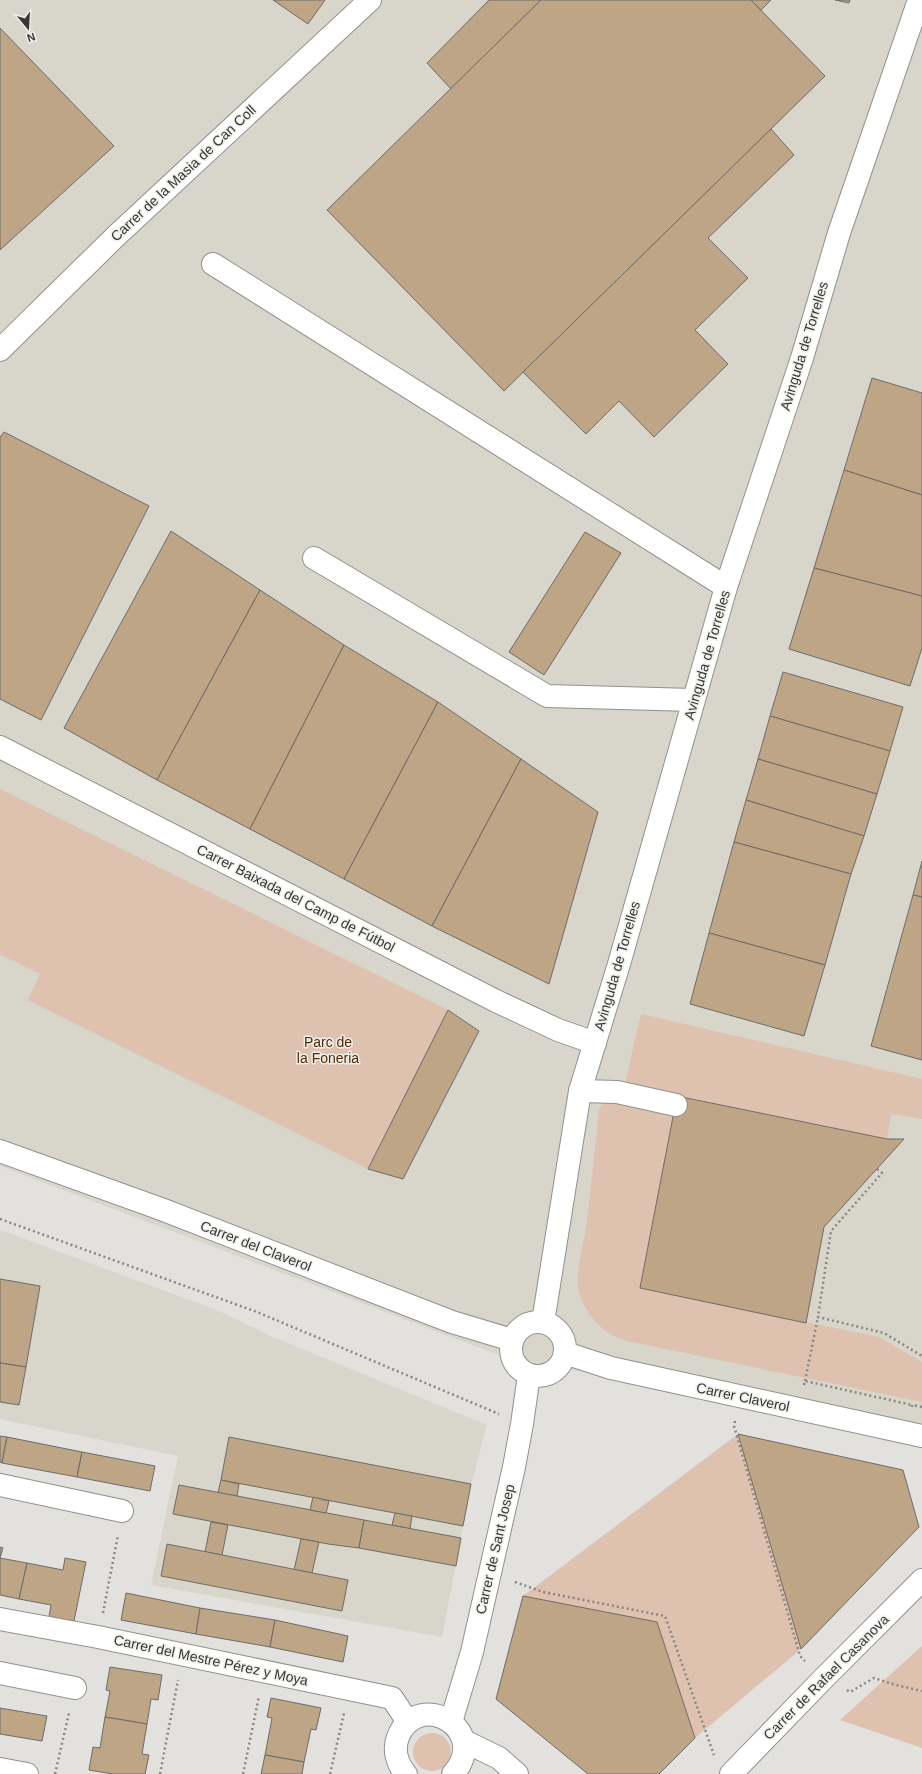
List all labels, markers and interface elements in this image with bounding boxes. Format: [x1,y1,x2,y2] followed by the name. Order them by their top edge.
[8,8,48,48] north arrow
[25,31,37,44] text: N
[107,102,259,244] street label: Carrer de la Masia de Can Coll
[777,280,831,412] street label: Avinguda de Torrelles
[681,588,733,722] street label: Avinguda de Torrelles
[194,841,398,955] street label: Carrer Baixada del Camp de Fútbol
[591,899,643,1033] street label: Avinguda de Torrelles
[297,1034,359,1066] park label: Parc de la Foneria
[198,1217,314,1275] street label: Carrer del Claverol
[695,1379,791,1415] street label: Carrer Claverol
[472,1482,518,1616] street label: Carrer de Sant Josep
[760,1611,892,1743] street label: Carrer de Rafael Casanova
[112,1632,310,1688] street label: Carrer del Mestre Pérez y Moya

